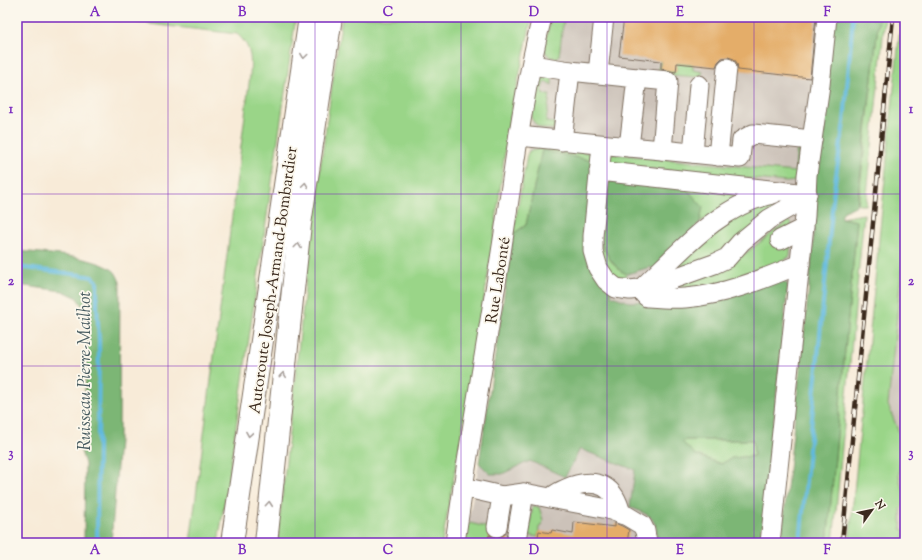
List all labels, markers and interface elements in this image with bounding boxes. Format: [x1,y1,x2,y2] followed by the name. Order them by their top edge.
[90,4,101,22] text: A
[238,4,247,22] text: B
[383,4,393,22] text: C
[529,4,539,22] text: D
[676,4,684,22] text: E
[823,4,831,22] text: F
[300,53,309,59] one-way arrow
[9,101,14,119] text: 1
[909,101,914,119] text: 1
[244,145,305,415] street label: Autoroute Joseph-Armand-Bombardier
[300,182,309,188] one-way arrow
[481,235,518,326] street label: Rue Labonté
[293,243,302,249] one-way arrow
[8,273,15,291] text: 2
[908,273,915,291] text: 2
[74,291,98,451] water label: Ruisseau Pierre-Mailhot
[278,372,287,378] one-way arrow
[245,430,254,437] one-way arrow
[8,445,14,463] text: 3
[908,445,914,463] text: 3
[852,490,892,530] north arrow
[870,496,889,513] text: N
[265,501,274,507] one-way arrow
[90,542,101,560] text: A
[238,542,247,560] text: B
[383,542,393,560] text: C
[529,542,539,560] text: D
[676,542,684,560] text: E
[823,542,831,560] text: F

